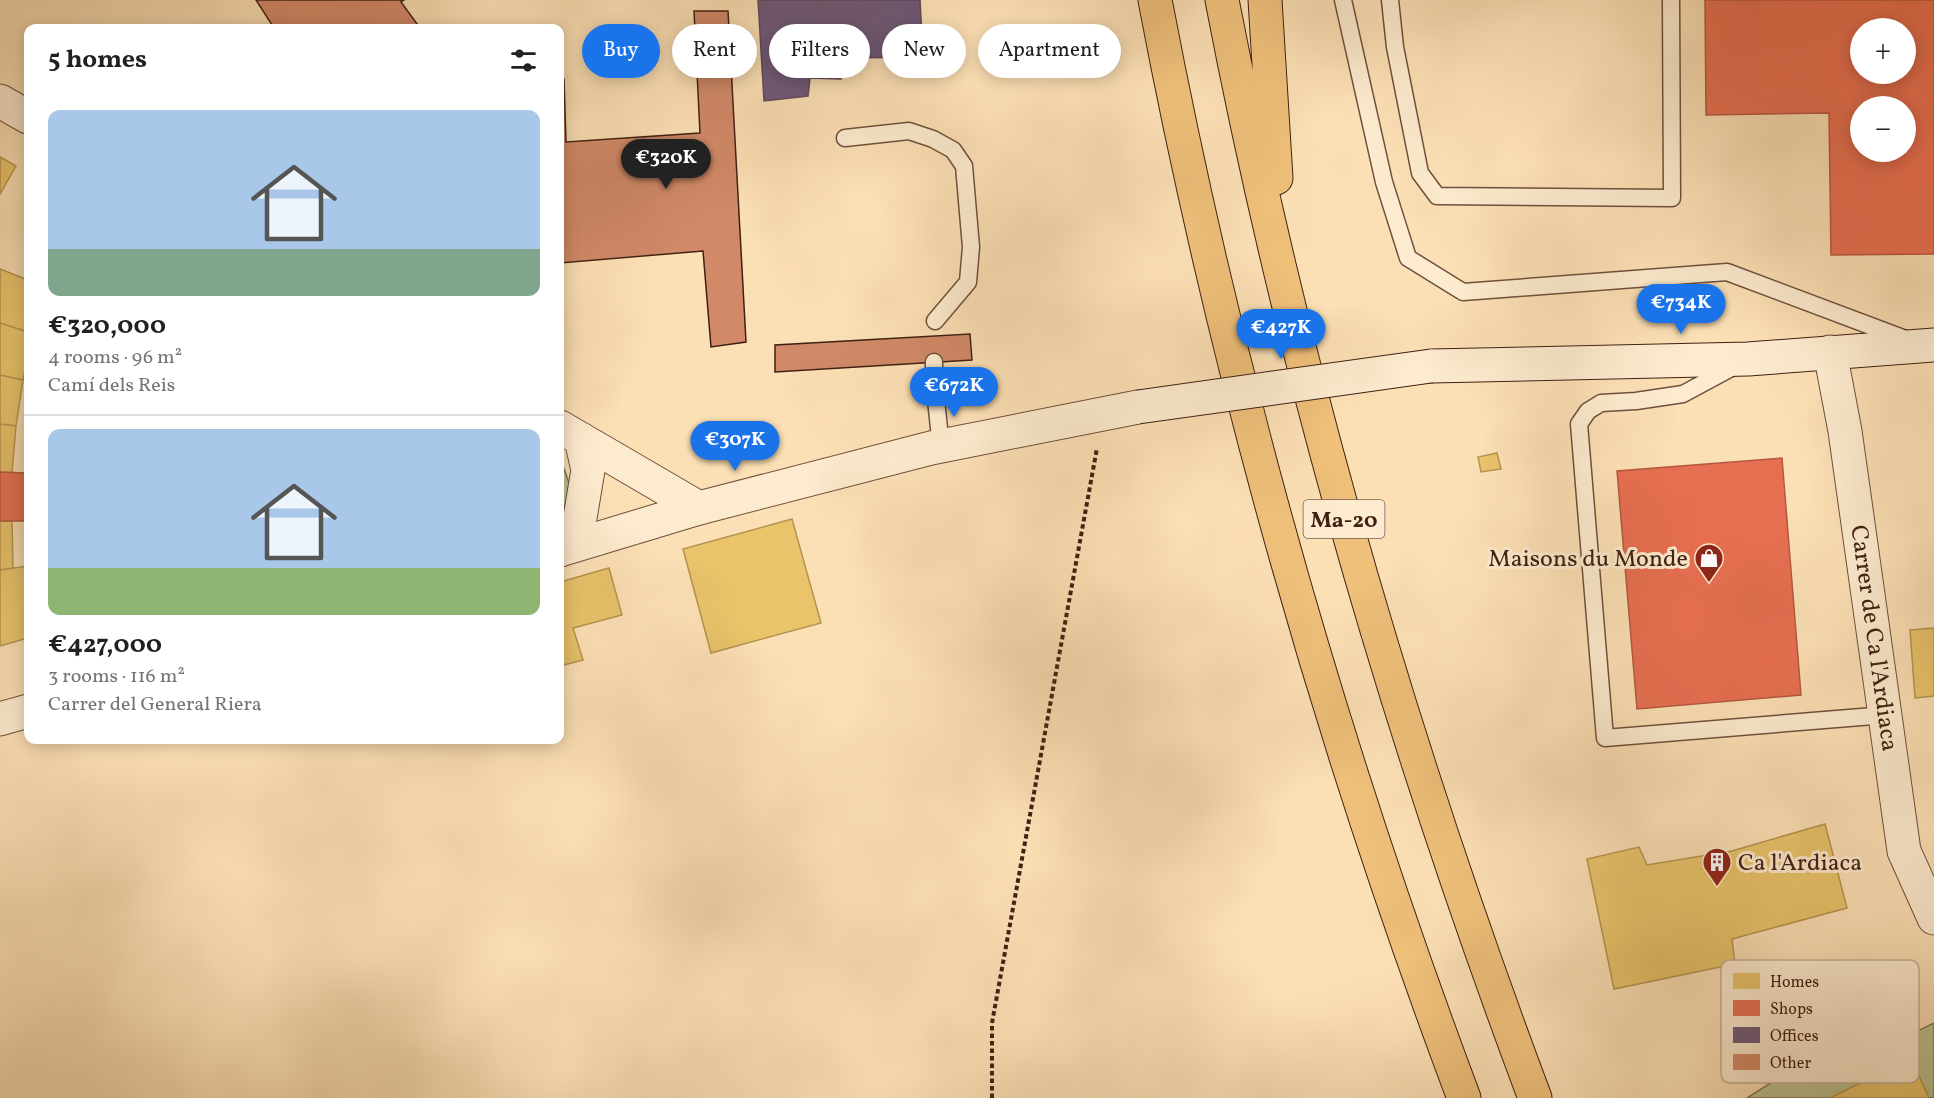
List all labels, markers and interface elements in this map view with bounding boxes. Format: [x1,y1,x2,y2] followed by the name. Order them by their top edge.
[1850,18,1916,162] map controls
[1850,18,1916,84] button: +
[582,24,660,78] chip: Buy
[672,24,757,78] chip: Rent
[769,24,870,78] chip: Filters
[882,24,966,78] chip: New
[978,24,1121,78] chip: Apartment
[48,42,147,78] text: 5 homes
[507,44,540,77] icon: filters
[1850,96,1916,162] button: −
[624,139,708,190] pin: €320K
[635,144,697,172] text: €320K
[240,149,348,257] icon: home
[1639,284,1723,335] pin: €734K
[1651,289,1711,317] text: €734K
[48,308,166,344] text: €320,000
[1239,309,1323,360] pin: €427K
[1250,314,1312,342] text: €427K
[48,344,182,372] text: 4 rooms · 96 m²
[912,367,996,418] pin: €672K
[48,372,175,400] text: Camí dels Reis
[924,372,984,400] text: €672K
[693,421,777,472] pin: €307K
[705,426,766,454] text: €307K
[240,468,348,576] icon: home
[1304,500,1384,538] road number: Ma-20
[1840,523,1906,754] street label: Carrer de Ca l'Ardiaca
[1693,542,1725,584] shop icon: Maisons du Monde
[1488,543,1688,577] place label: Maisons du Monde
[48,627,162,663] text: €427,000
[48,663,185,691] text: 3 rooms · 116 m²
[48,691,262,719] text: Carrer del General Riera
[1701,846,1733,888] building icon: Ca l'Ardiaca
[1738,847,1862,881] place label: Ca l'Ardiaca
[1721,960,1919,1083] legend
[1770,972,1819,994] text: Homes
[1770,999,1813,1021] text: Shops
[1770,1026,1819,1048] text: Offices
[1770,1053,1811,1075] text: Other

